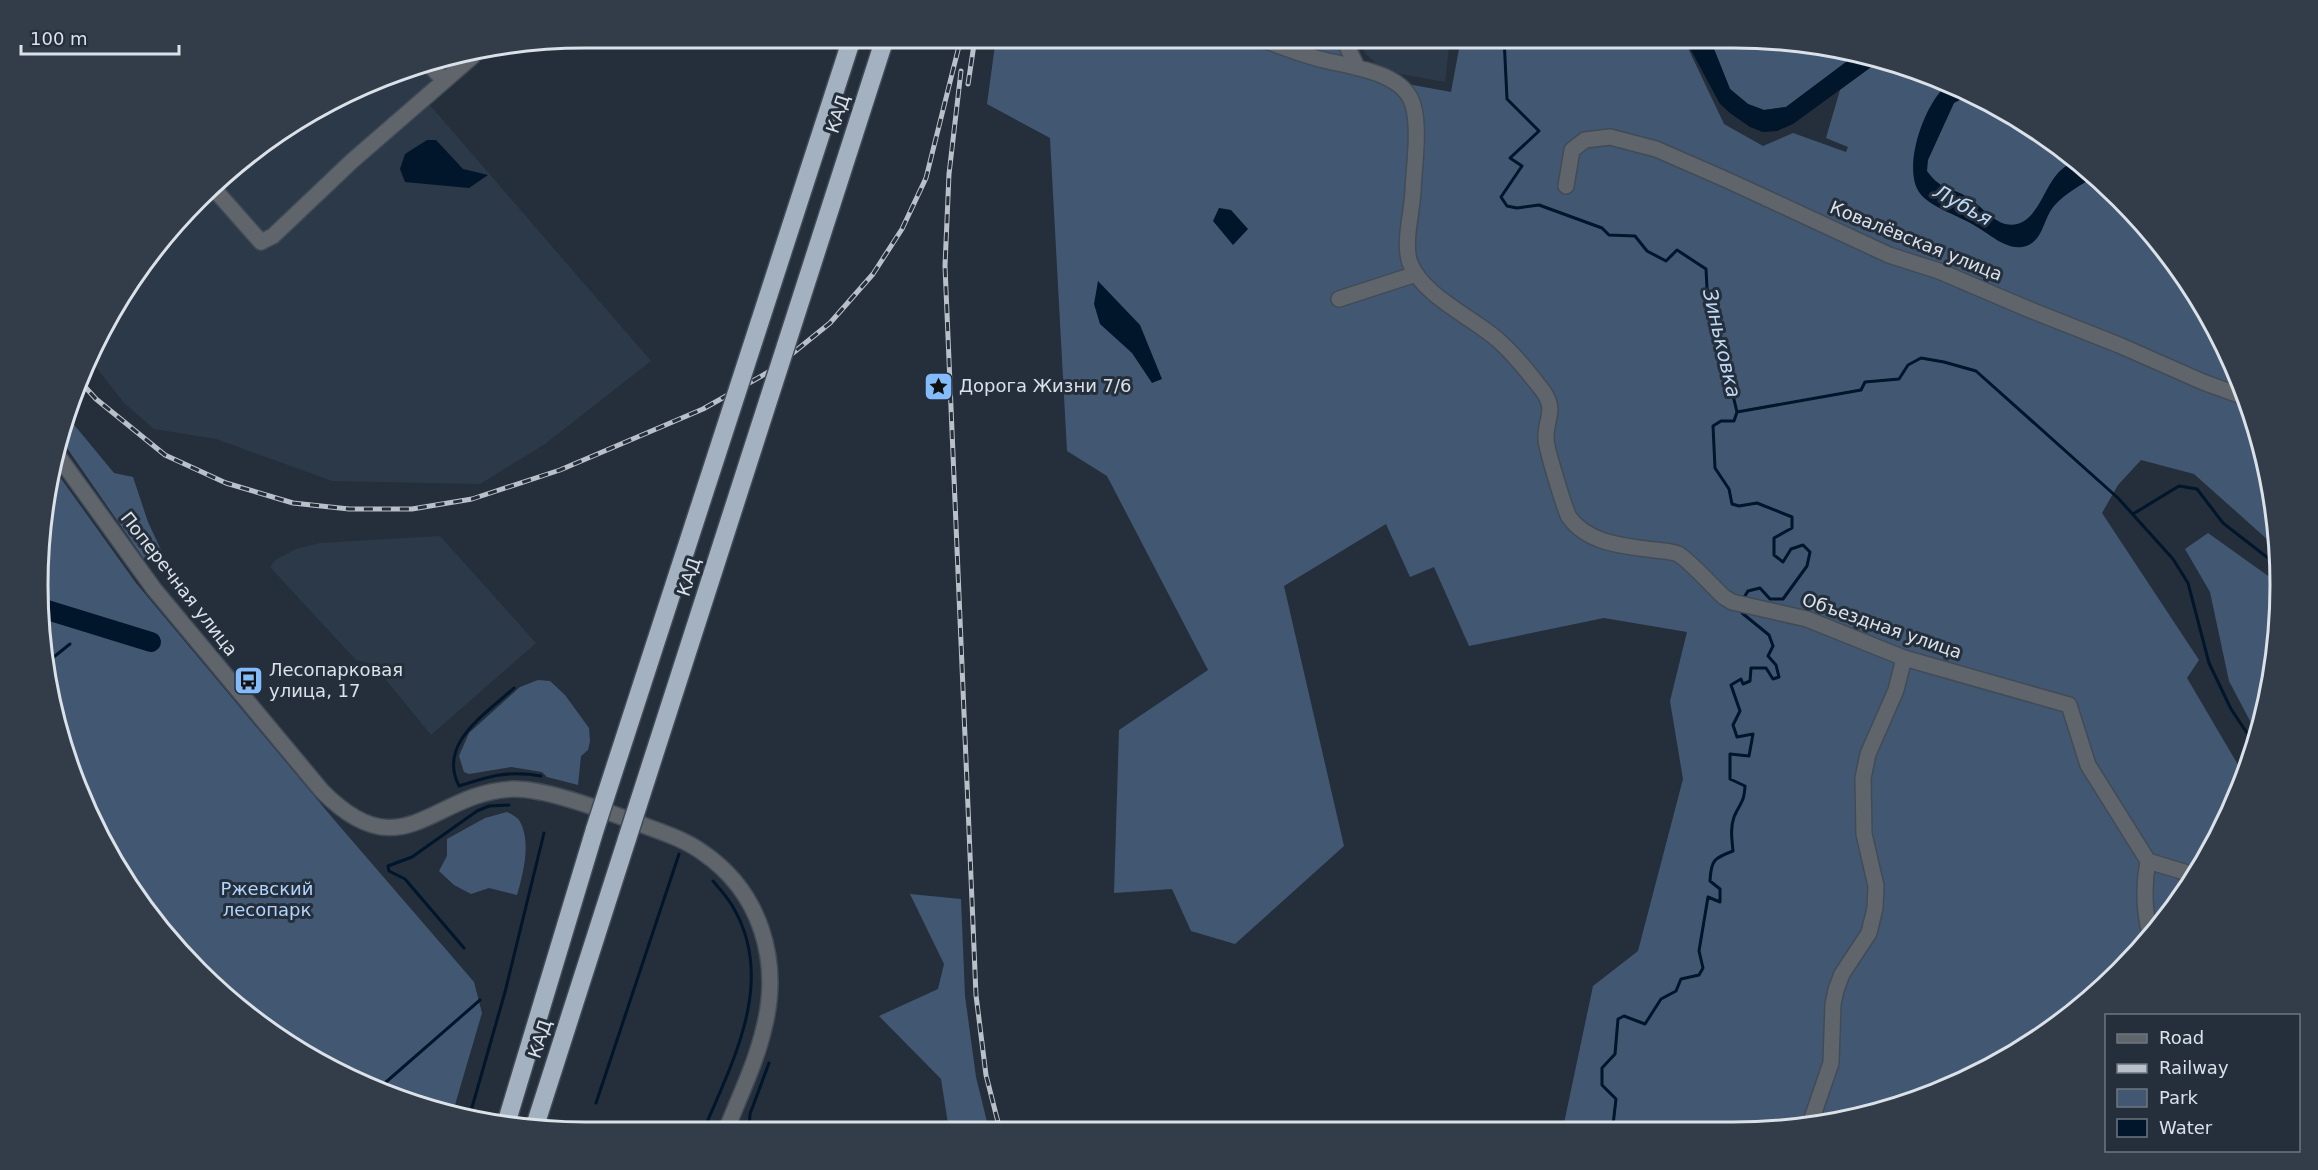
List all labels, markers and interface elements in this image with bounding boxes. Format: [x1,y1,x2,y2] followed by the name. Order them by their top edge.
[21,18,178,56] scale bar
[30,28,88,49] text: 100 m
[821,92,854,136] street label: КАД
[1929,179,1996,231] water label: Лубья
[1827,196,2005,285] street label: Ковалёвская улица
[1698,286,1746,400] water label: Зиньковка
[922,370,954,402] place icon: Дорога Жизни 7/6
[959,375,1132,396] place label: Дорога Жизни 7/6
[117,507,242,660] street label: Поперечная улица
[672,555,705,599] street label: КАД
[1800,588,1965,663] street label: Объездная улица
[269,659,403,701] place label: Лесопарковая улица, 17
[232,664,264,696] bus stop icon: Лесопарковая улица, 17
[221,878,313,920] park label: Ржевский лесопарк
[2105,1014,2300,1152] legend
[523,1017,556,1061] street label: КАД
[2159,1027,2204,1048] text: Road
[2159,1057,2229,1078] text: Railway
[2159,1087,2198,1108] text: Park
[2159,1117,2213,1138] text: Water

